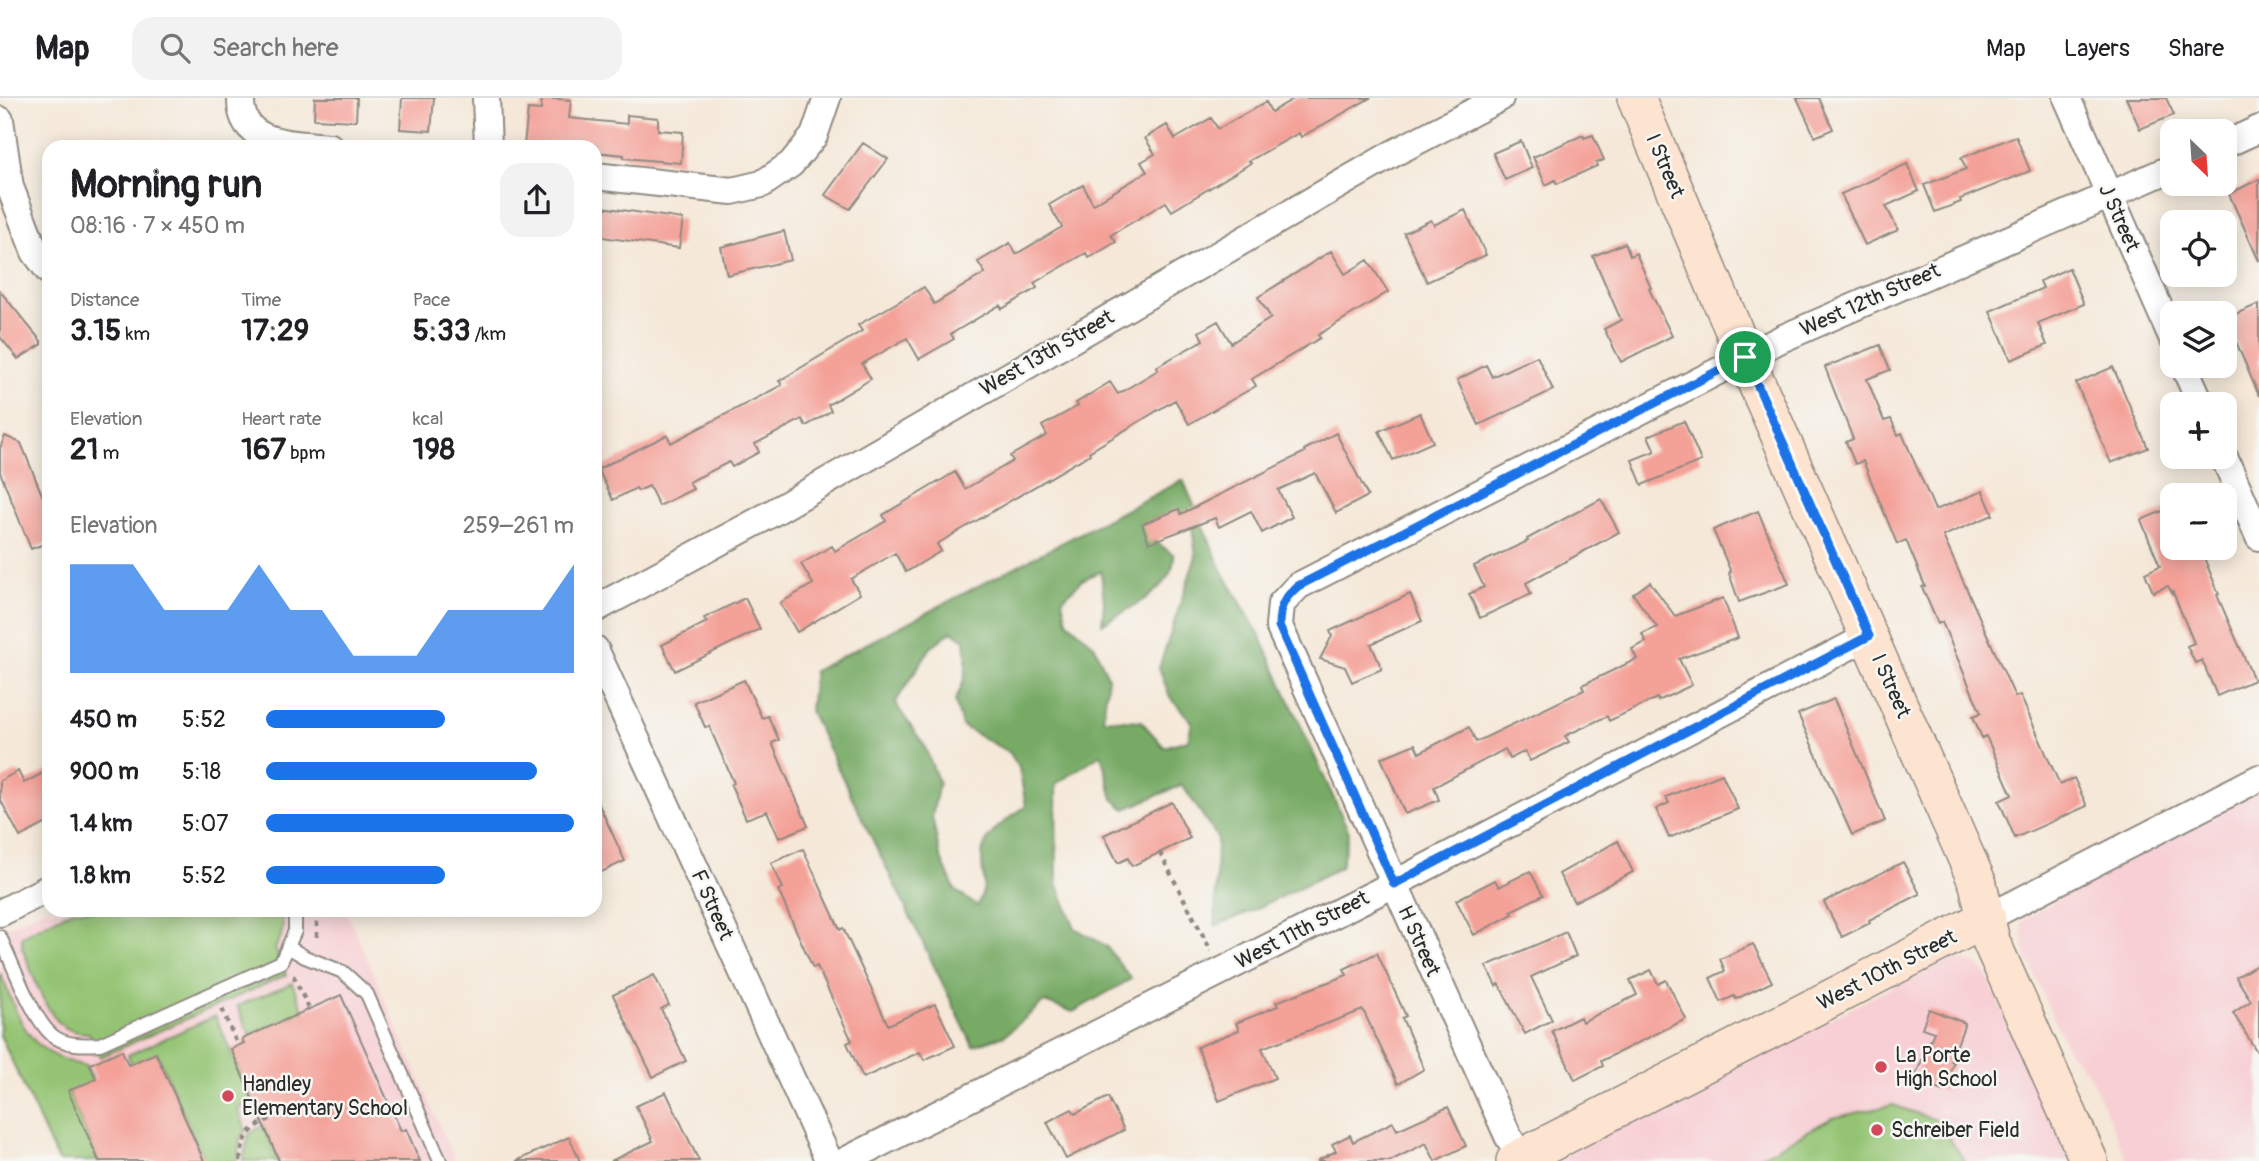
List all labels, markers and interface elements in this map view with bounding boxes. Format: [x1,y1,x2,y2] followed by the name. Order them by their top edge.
[132,17,622,80] search box
[35,28,90,69] text: Map
[156,29,194,67] icon: search
[212,32,339,64] text: Search here
[1986,34,2026,63] text: Map
[2064,34,2130,63] text: Layers
[2168,34,2224,63] text: Share
[2160,119,2236,196] north arrow
[2160,119,2237,560] map controls
[1639,130,1691,203] street label: I Street
[70,161,262,209] text: Morning run
[500,163,574,237] button: share
[2092,180,2146,257] street label: J Street
[2160,210,2237,287] button: locate
[70,211,245,240] text: 08:16 · 7 × 450 m
[1796,257,1945,343] street label: West 12th Street
[70,288,139,312] text: Distance
[241,288,281,312] text: Time
[413,288,450,312] text: Pace
[2160,301,2237,378] button: layers
[975,303,1119,402] street label: West 13th Street
[70,312,121,349] text: 3.15
[241,312,309,349] text: 17:29
[413,312,470,349] text: 5:33
[121,322,150,346] text: km
[470,322,506,346] text: /km
[1715,327,1775,387] pin
[1726,338,1764,376] icon: arrive
[2160,392,2237,469] button: +
[70,407,142,431] text: Elevation
[241,407,321,431] text: Heart rate
[413,407,444,431] text: kcal
[70,431,99,468] text: 21
[241,431,286,468] text: 167
[413,431,455,468] text: 198
[99,441,120,465] text: m
[286,441,325,465] text: bpm
[2160,483,2237,560] button: −
[70,511,158,540] text: Elevation
[463,511,574,540] text: 259–261 m
[1865,650,1917,723] street label: I Street
[70,705,137,734] text: 450 m
[182,705,226,734] text: 5:52
[70,757,139,786] text: 900 m
[182,757,221,786] text: 5:18
[70,809,132,838] text: 1.4 km
[182,809,228,838] text: 5:07
[70,861,131,890] text: 1.8 km
[182,861,226,890] text: 5:52
[685,866,740,945] street label: F Street
[1230,884,1374,975] street label: West 11th Street
[1391,901,1447,981] street label: H Street
[1813,923,1962,1017] street label: West 10th Street
[1895,1042,1998,1093] place label: La Porte High School
[1873,1059,1889,1075] marker: La Porte High School
[242,1071,408,1122] place label: Handley Elementary School
[220,1088,236,1104] marker: Handley Elementary School
[1891,1117,2020,1144] place label: Schreiber Field
[1869,1122,1885,1138] marker: Schreiber Field

